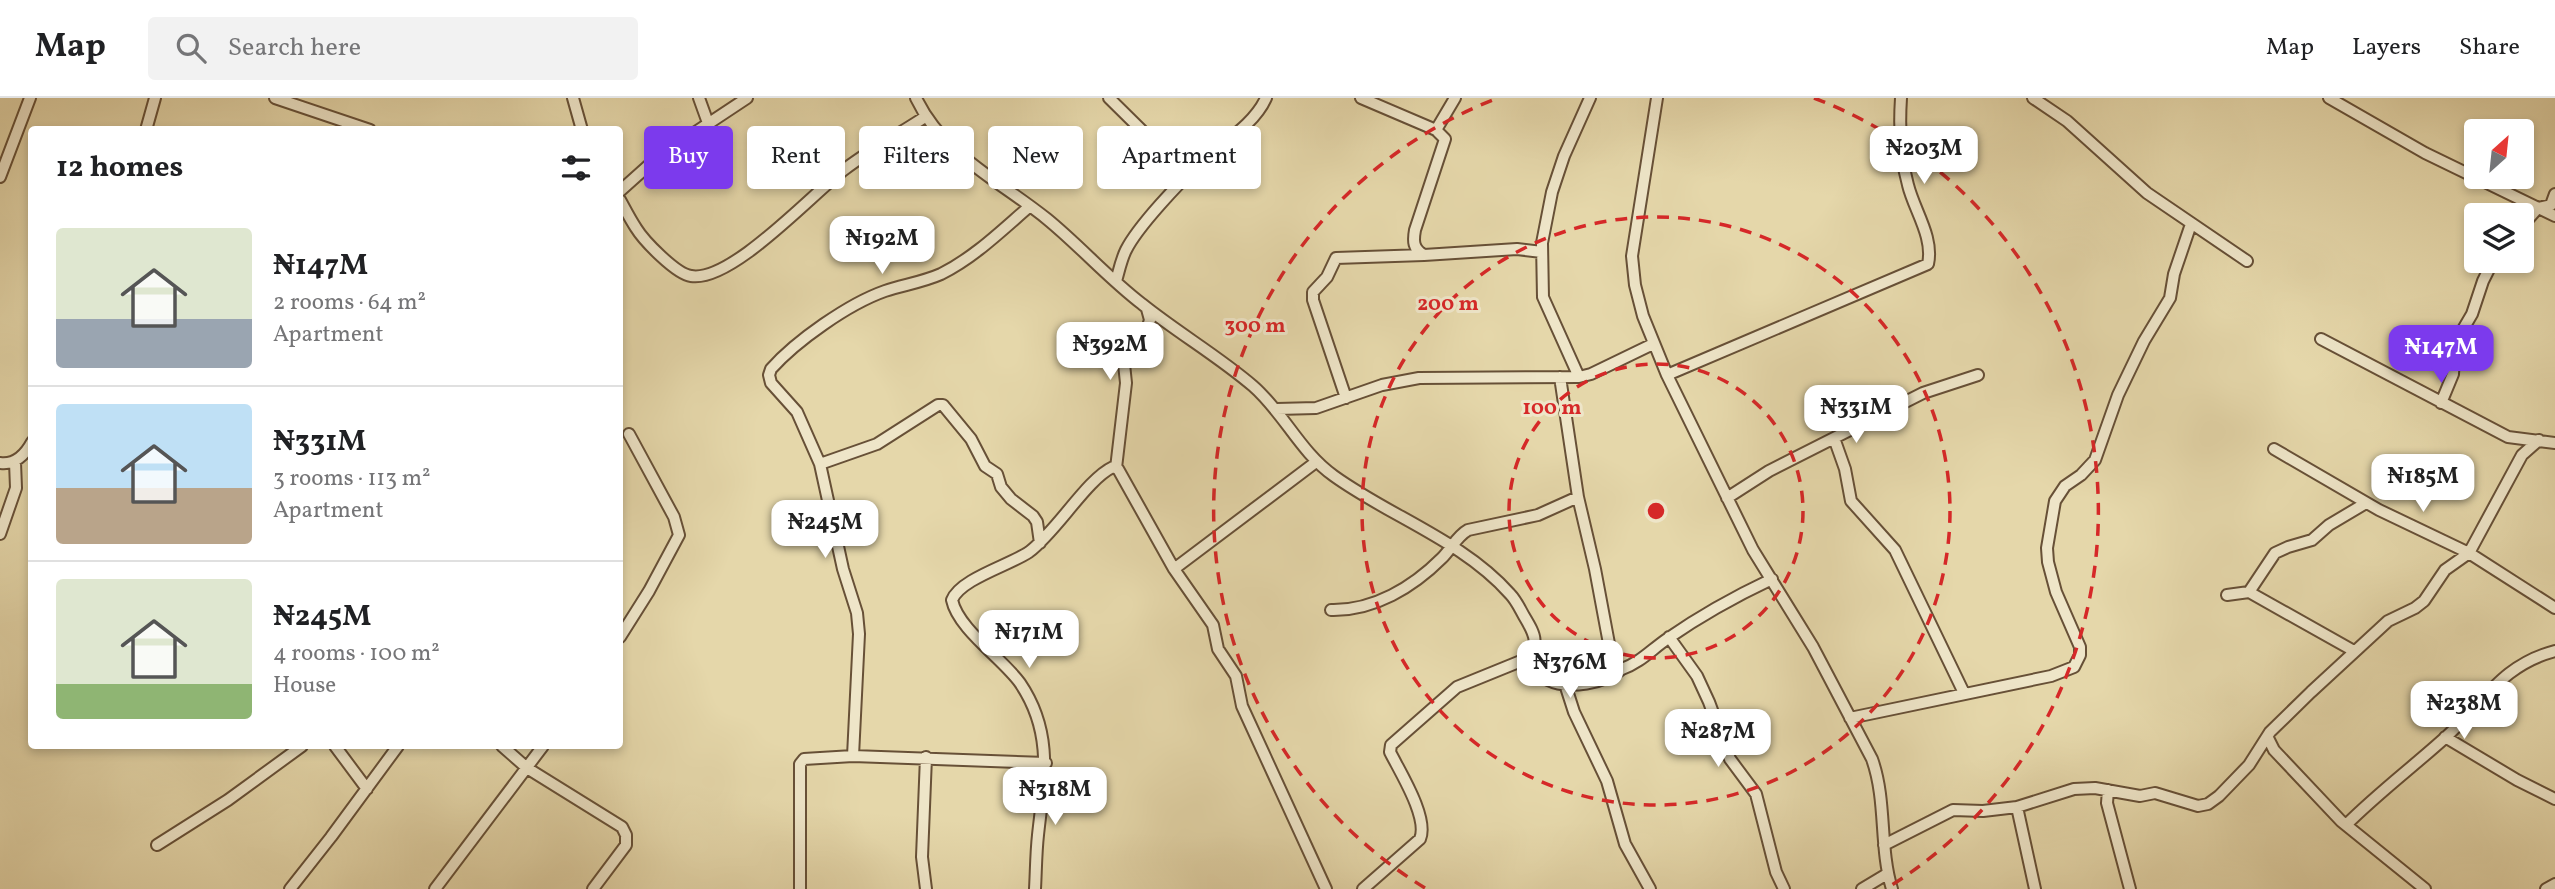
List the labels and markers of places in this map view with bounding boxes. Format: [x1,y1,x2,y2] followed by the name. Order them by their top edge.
[1875,126,1973,186] pin: ₦203M
[833,216,931,276] pin: ₦192M
[1061,322,1159,382] pin: ₦392M
[2392,326,2490,385] pin: ₦147M
[1807,386,1905,445] pin: ₦331M
[2374,454,2472,514] pin: ₦185M
[1644,499,1668,523] centre of rings
[776,500,874,560] pin: ₦245M
[980,610,1078,670] pin: ₦171M
[1521,640,1619,700] pin: ₦376M
[2415,682,2513,741] pin: ₦238M
[1669,710,1767,769] pin: ₦287M
[1006,768,1104,827] pin: ₦318M

